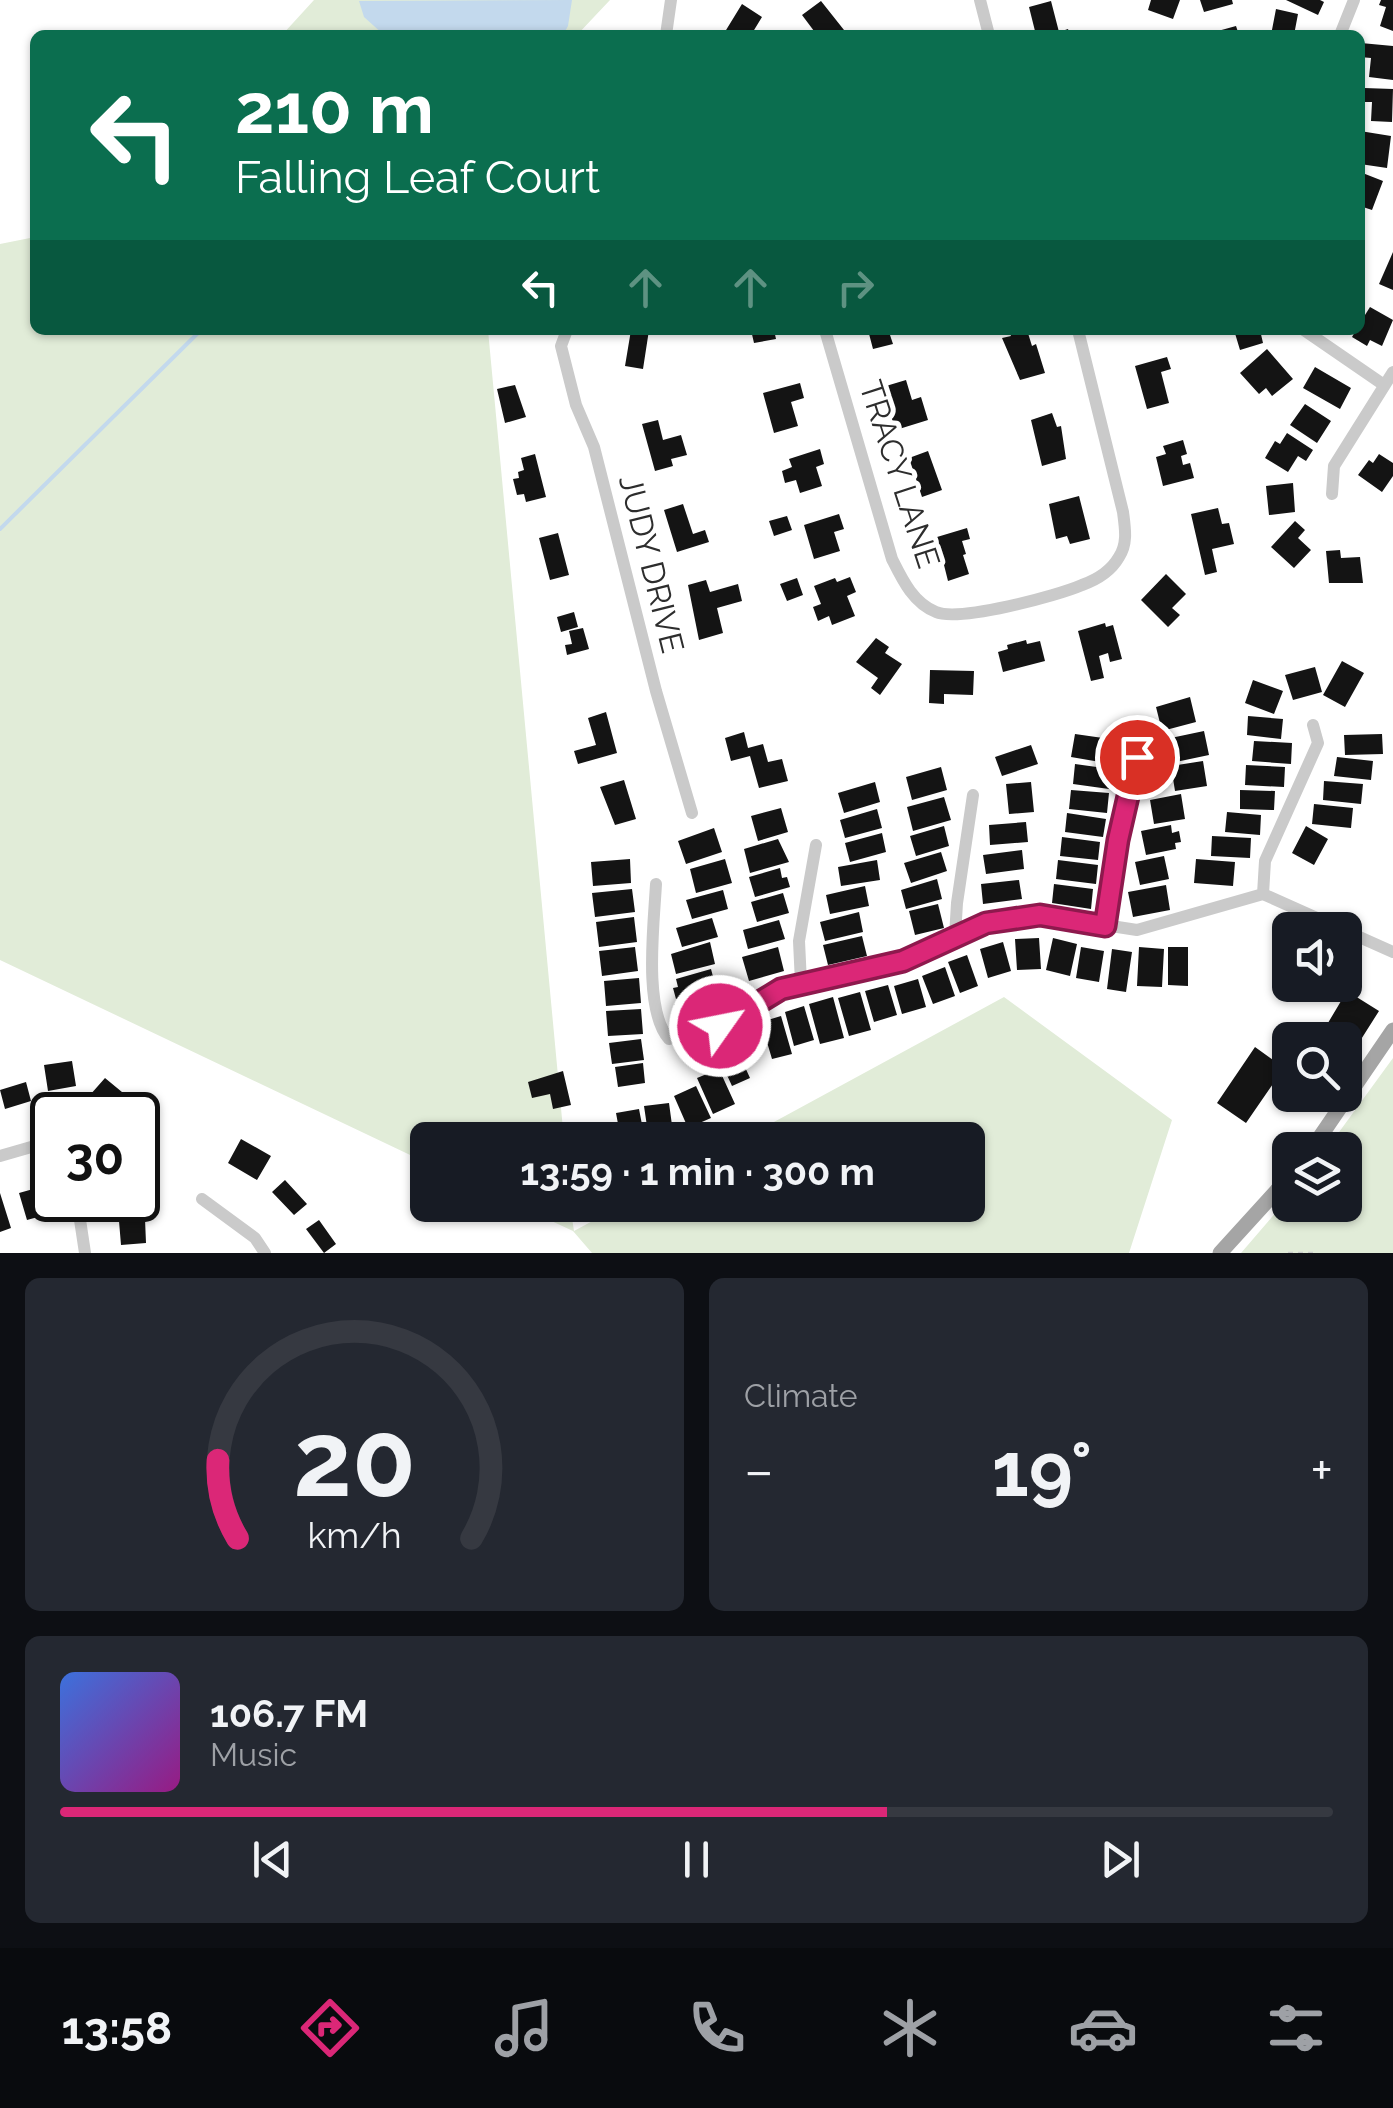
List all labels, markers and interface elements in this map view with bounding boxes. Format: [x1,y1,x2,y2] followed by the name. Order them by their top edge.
[235,67,434,149] text: 210 m
[70,70,200,200] icon: left
[235,151,600,204] text: Falling Leaf Court
[513,260,568,315] icon: left
[618,260,673,315] icon: ahead
[723,260,778,315] icon: ahead
[828,260,883,315] icon: right
[852,376,948,572] street label: TRACY LANE
[612,471,692,657] street label: JUDY DRIVE
[1095,715,1180,800] pin
[1110,730,1165,785] icon: arrive
[1272,912,1362,1222] map controls
[1272,912,1362,1002] button: sound
[668,974,772,1078] position arrow
[1272,1022,1362,1112] button: search
[30,1092,160,1222] speed limit sign: 30
[1272,1132,1362,1222] button: layers
[520,1149,875,1194] text: 13:59 · 1 min · 300 m
[744,1377,858,1414] text: Climate
[293,1398,416,1520] text: 20
[992,1425,1092,1514] text: 19°
[744,1438,774,1503] text: −
[1310,1438,1333,1503] text: +
[307,1514,402,1556] text: km/h
[210,1691,368,1736] text: 106.7 FM
[210,1736,297,1773] text: Music
[245,1832,300,1887] icon: previous
[669,1832,724,1887] icon: pause
[1093,1832,1148,1887] icon: next
[295,1993,365,2063] icon: directions
[489,1993,559,2063] icon: music
[682,1993,752,2063] icon: phone
[875,1993,945,2063] icon: climate
[1068,1993,1138,2063] icon: car
[1261,1993,1331,2063] icon: filters
[62,2002,172,2055] text: 13:58

